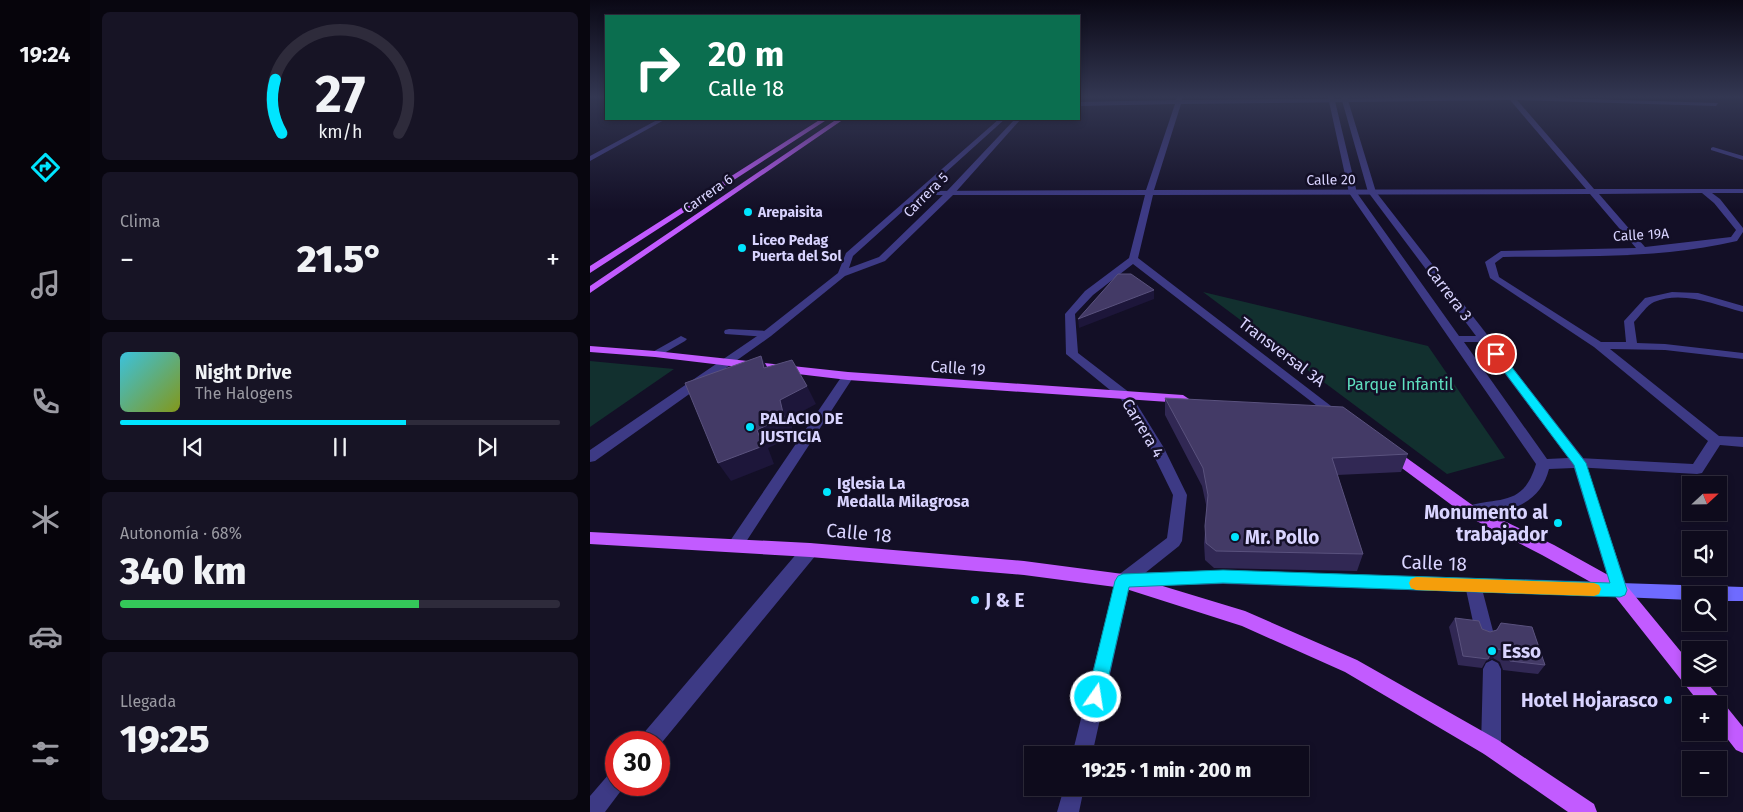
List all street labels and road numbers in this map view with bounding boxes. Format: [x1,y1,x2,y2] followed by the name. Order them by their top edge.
[900,169,952,221] street label: Carrera 5
[680,171,736,217] street label: Carrera 6
[1306,171,1356,189] street label: Calle 20
[1613,225,1669,245] street label: Calle 19A
[1422,261,1476,325] street label: Carrera 3
[1235,313,1330,391] street label: Transversal 3A
[930,357,986,379] street label: Calle 19
[1118,395,1168,461] street label: Carrera 4
[825,519,893,547] street label: Calle 18
[1401,550,1467,576] street label: Calle 18

